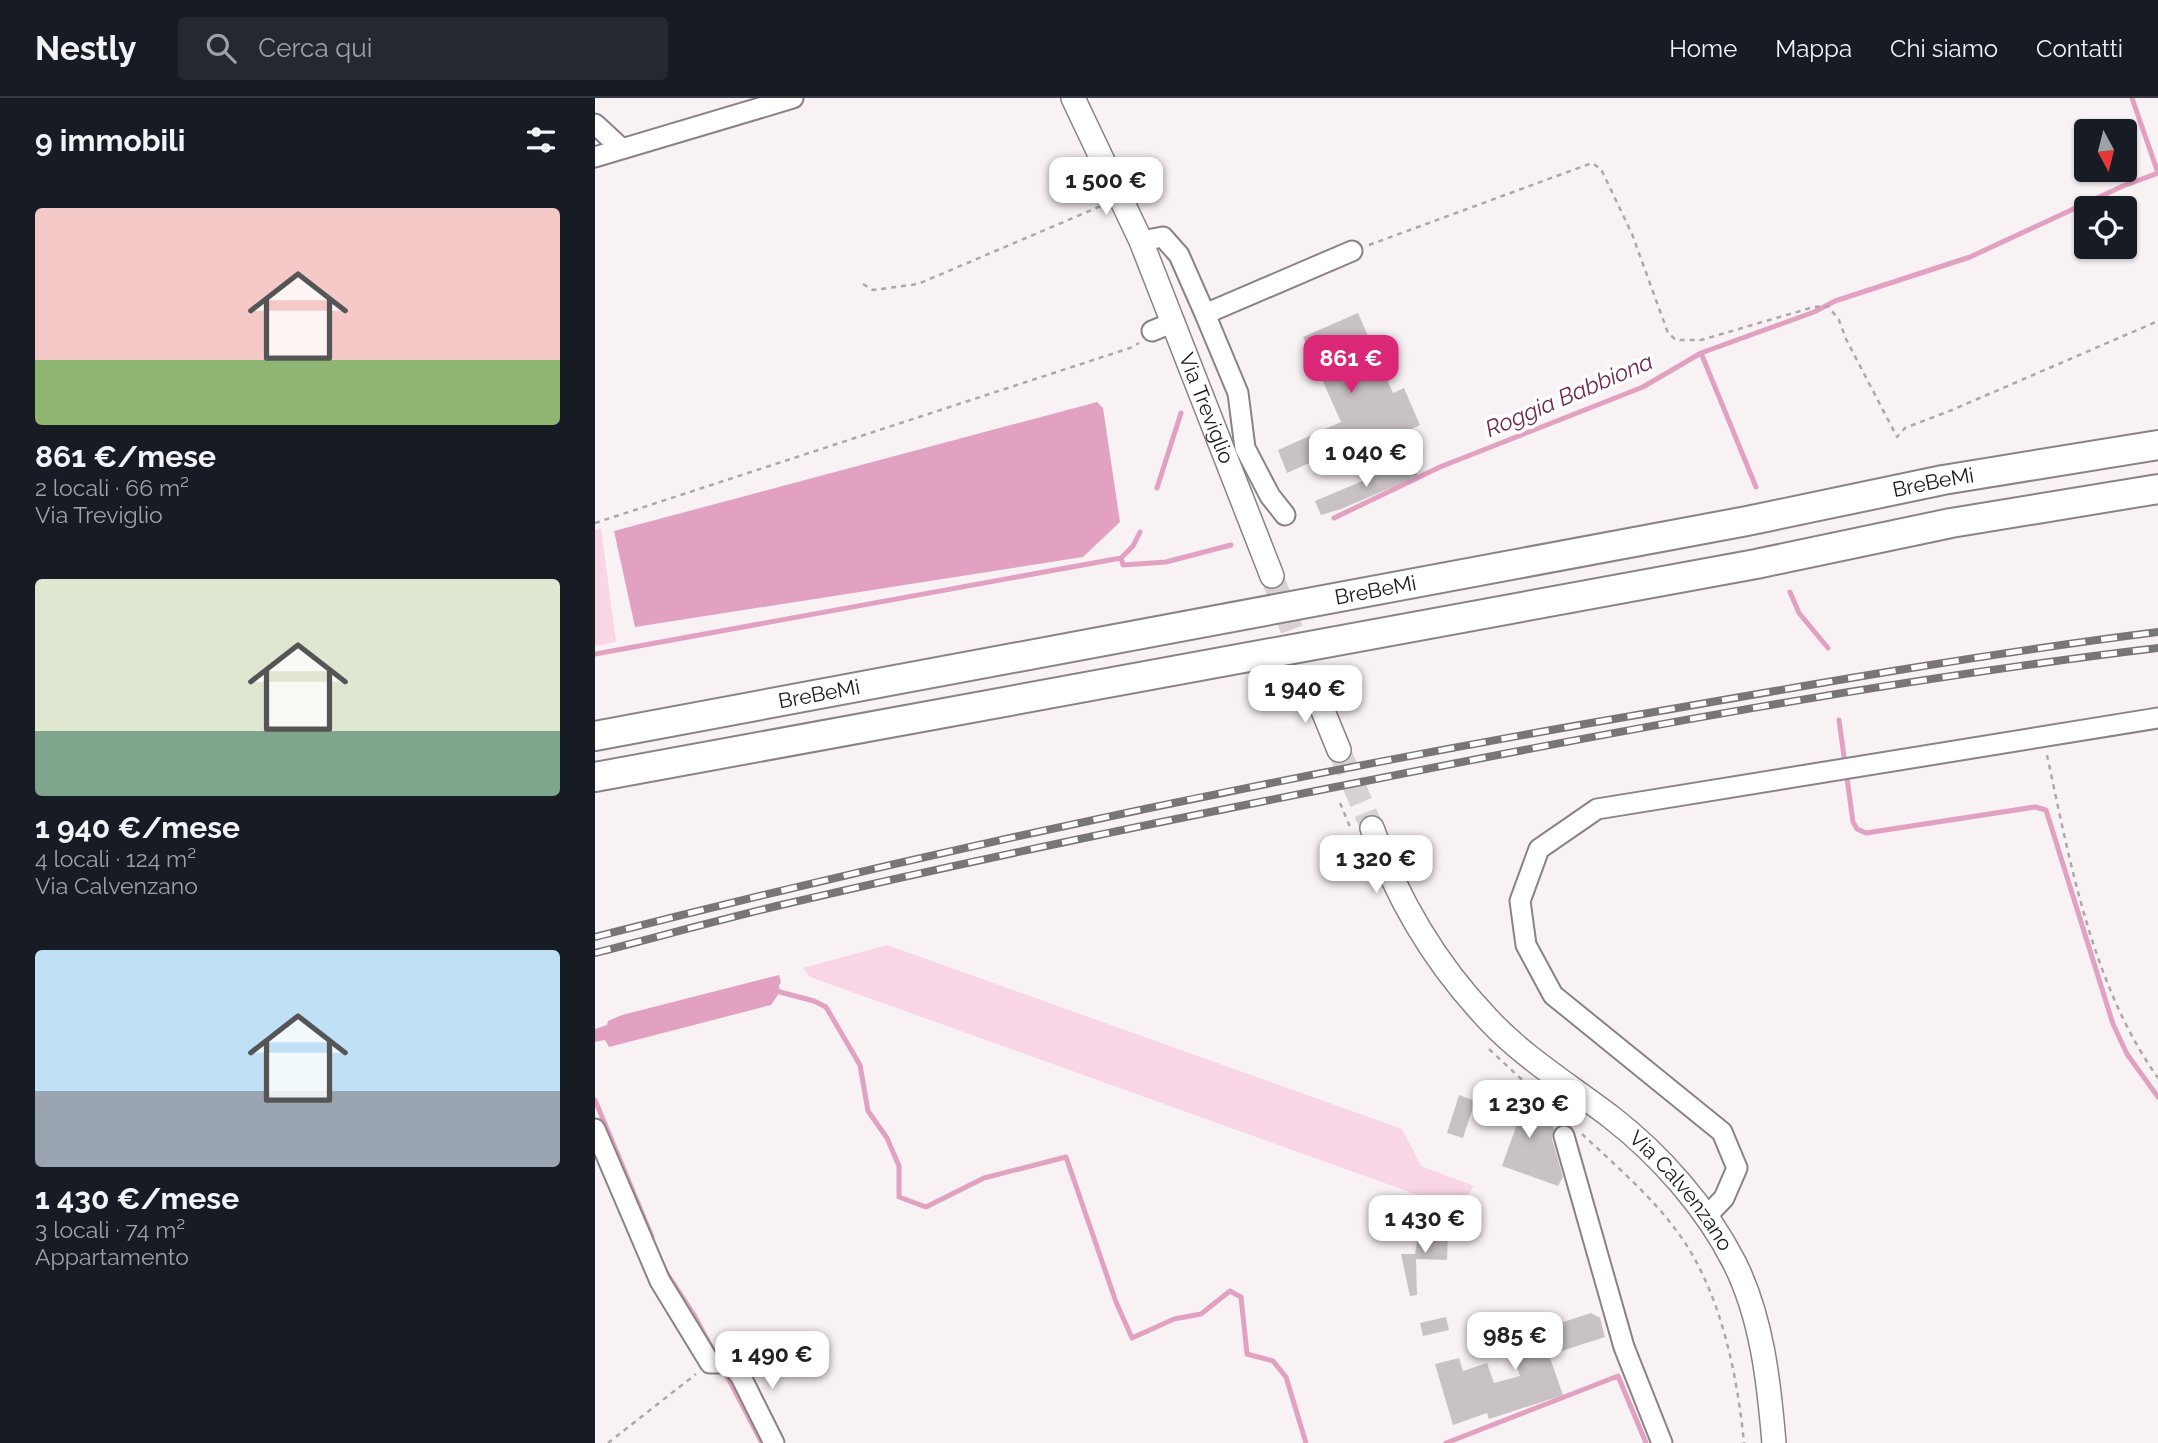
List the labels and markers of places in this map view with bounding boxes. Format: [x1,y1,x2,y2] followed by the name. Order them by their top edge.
[1041,158,1171,217] pin: 1 500 €
[1302,336,1400,395] pin: 861 €
[1301,430,1431,489] pin: 1 040 €
[1240,666,1370,725] pin: 1 940 €
[1311,836,1441,895] pin: 1 320 €
[1464,1080,1594,1140] pin: 1 230 €
[1360,1196,1490,1255] pin: 1 430 €
[1466,1312,1564,1372] pin: 985 €
[707,1332,837,1391] pin: 1 490 €

